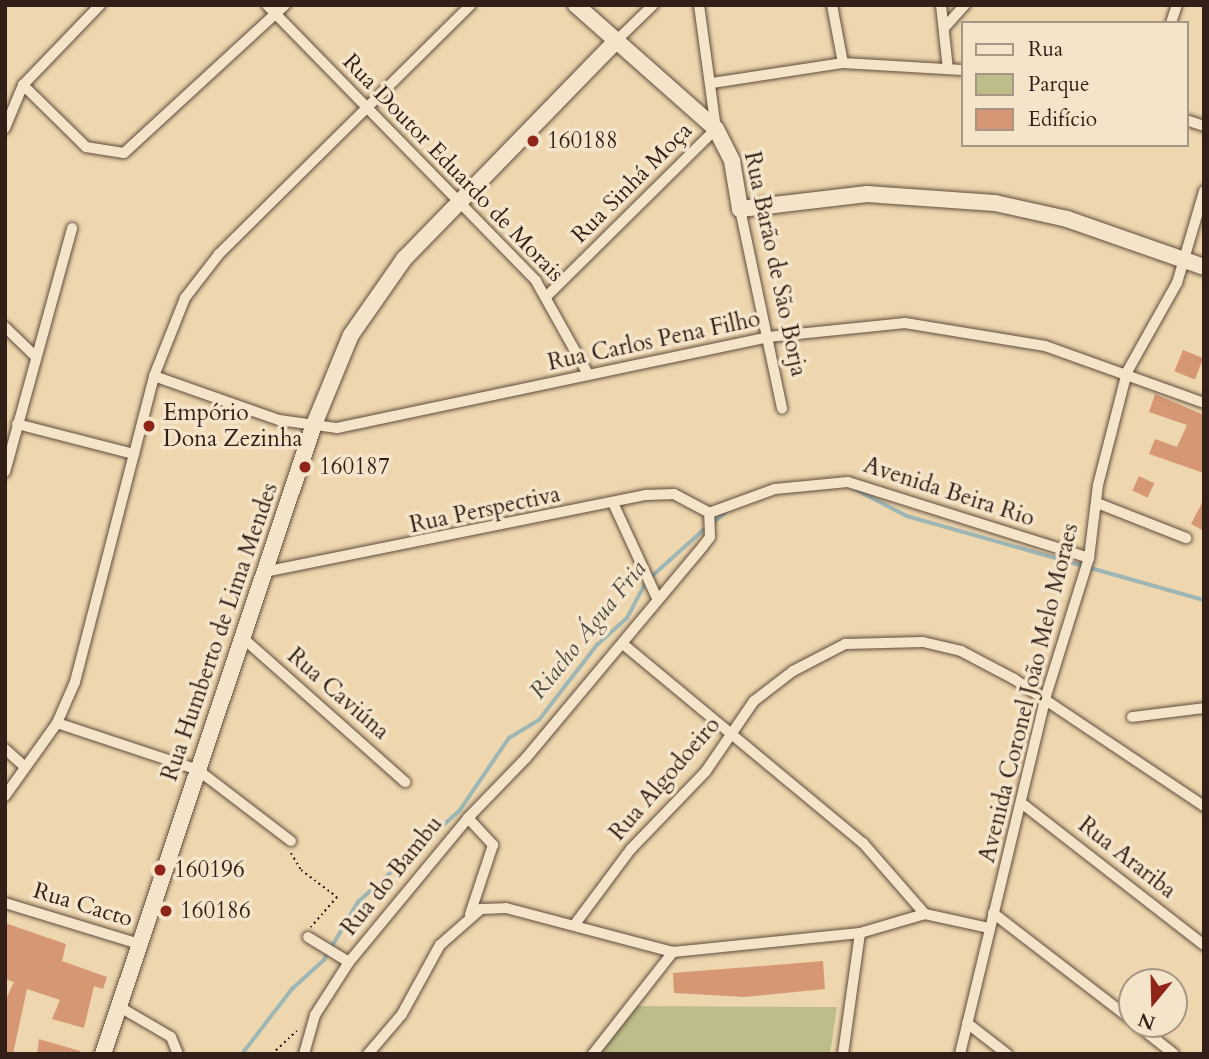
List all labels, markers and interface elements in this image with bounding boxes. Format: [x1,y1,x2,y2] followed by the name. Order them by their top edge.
[960,21,1188,147] legend
[1028,35,1063,64] text: Rua
[337,48,569,288] street label: Rua Doutor Eduardo de Morais
[1028,70,1089,99] text: Parque
[1028,105,1097,134] text: Edifício
[566,117,698,249] street label: Rua Sinhá Moça
[547,127,618,155] place label: 160188
[525,133,541,149] marker: 160188
[738,149,812,379] street label: Rua Barão de São Borja
[545,305,763,377] street label: Rua Carlos Pena Filho
[163,399,303,453] place label: Empório Dona Zezinha
[141,418,157,434] marker: Empório Dona Zezinha
[860,451,1038,533] street label: Avenida Beira Rio
[319,453,390,481] place label: 160187
[297,459,313,475] marker: 160187
[156,479,284,785] street label: Rua Humberto de Lima Mendes
[407,481,563,539] street label: Rua Perspectiva
[973,520,1085,866] street label: Avenida Coronel João Melo Moraes
[523,555,653,705] water label: Riacho Água Fria
[281,642,395,746] street label: Rua Caviúna
[604,712,726,846] street label: Rua Algodoeiro
[335,811,449,941] street label: Rua do Bambu
[1073,811,1181,905] street label: Rua Arariba
[174,856,245,884] place label: 160196
[152,862,168,878] marker: 160196
[30,877,136,933] street label: Rua Cacto
[180,897,251,925] place label: 160186
[158,903,174,919] marker: 160186
[1118,968,1188,1038] north arrow
[1135,1006,1159,1036] text: N

